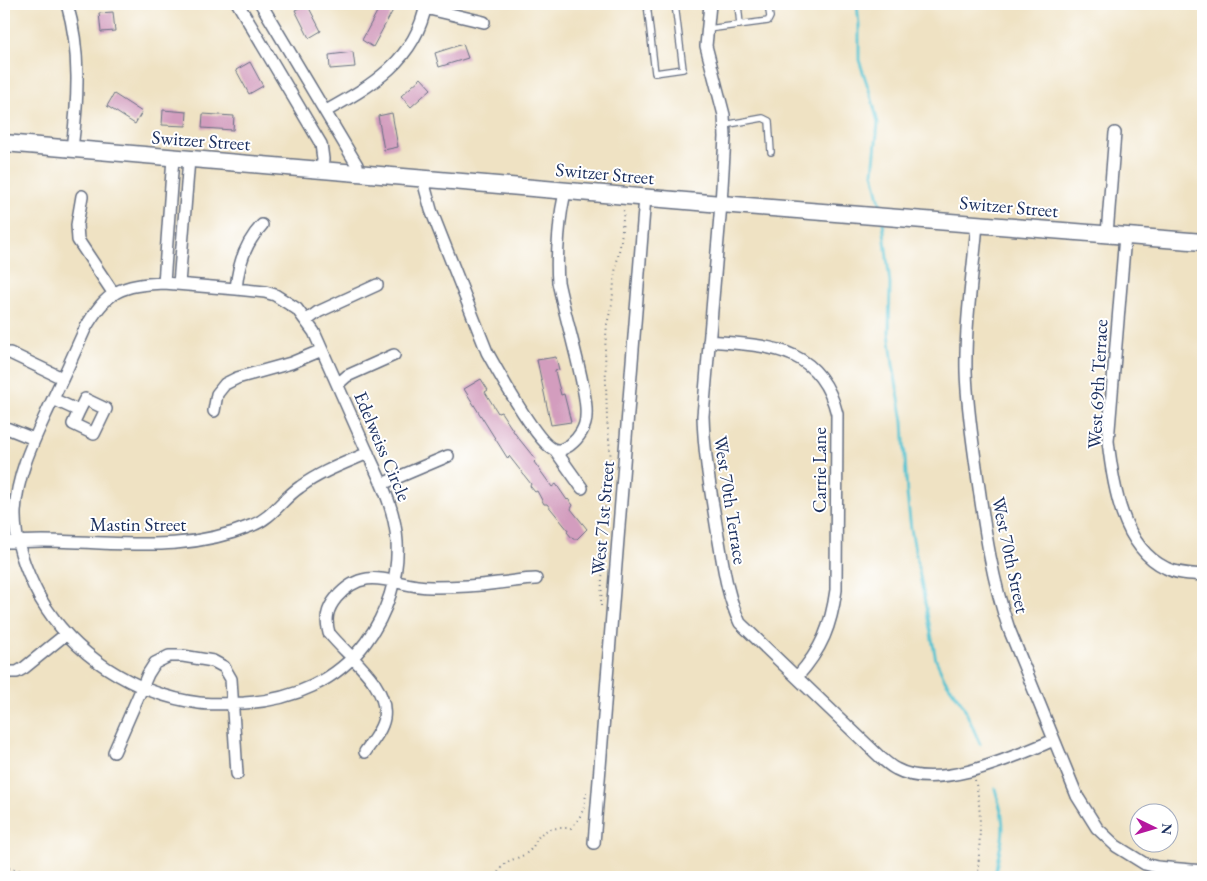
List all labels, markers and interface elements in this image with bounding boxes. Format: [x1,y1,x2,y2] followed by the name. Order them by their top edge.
[151,125,251,156] street label: Switzer Street
[555,157,655,190] street label: Switzer Street
[959,190,1059,223] street label: Switzer Street
[1082,319,1113,449] street label: West 69th Terrace
[348,388,417,505] street label: Edelweiss Circle
[807,427,832,513] street label: Carrie Lane
[708,434,753,566] street label: West 70th Terrace
[585,460,620,576] street label: West 71st Street
[986,495,1035,616] street label: West 70th Street
[90,512,186,537] street label: Mastin Street
[1130,804,1180,854] north arrow
[1157,823,1176,836] text: N

